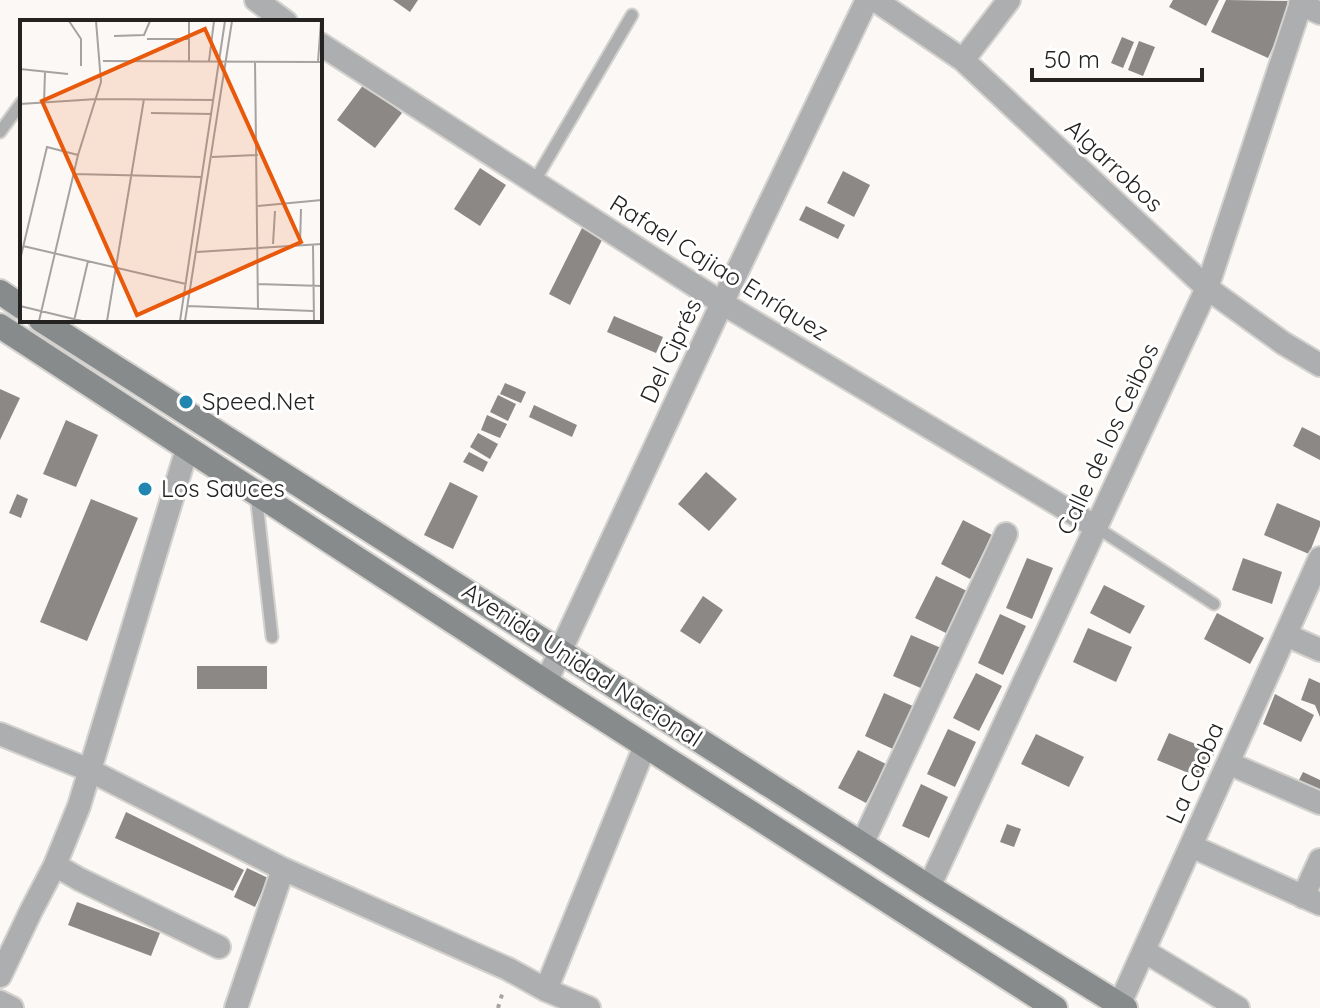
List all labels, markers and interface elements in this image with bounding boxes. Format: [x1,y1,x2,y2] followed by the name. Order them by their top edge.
[20,20,322,322] inset map
[1032,32,1202,82] scale bar
[1044,44,1100,74] text: 50 m
[1059,112,1170,218] street label: Algarrobos
[605,188,834,347] street label: Rafael Cajiao Enríquez
[633,293,707,408] street label: Del Ciprés
[1050,338,1165,539] street label: Calle de los Ceibos
[202,386,315,416] place label: Speed.Net
[177,393,195,411] marker: Speed.Net
[161,473,285,503] place label: Los Sauces
[136,480,154,498] marker: Los Sauces
[457,575,708,753] street label: Avenida Unidad Nacional
[1158,717,1230,828] street label: La Caoba

